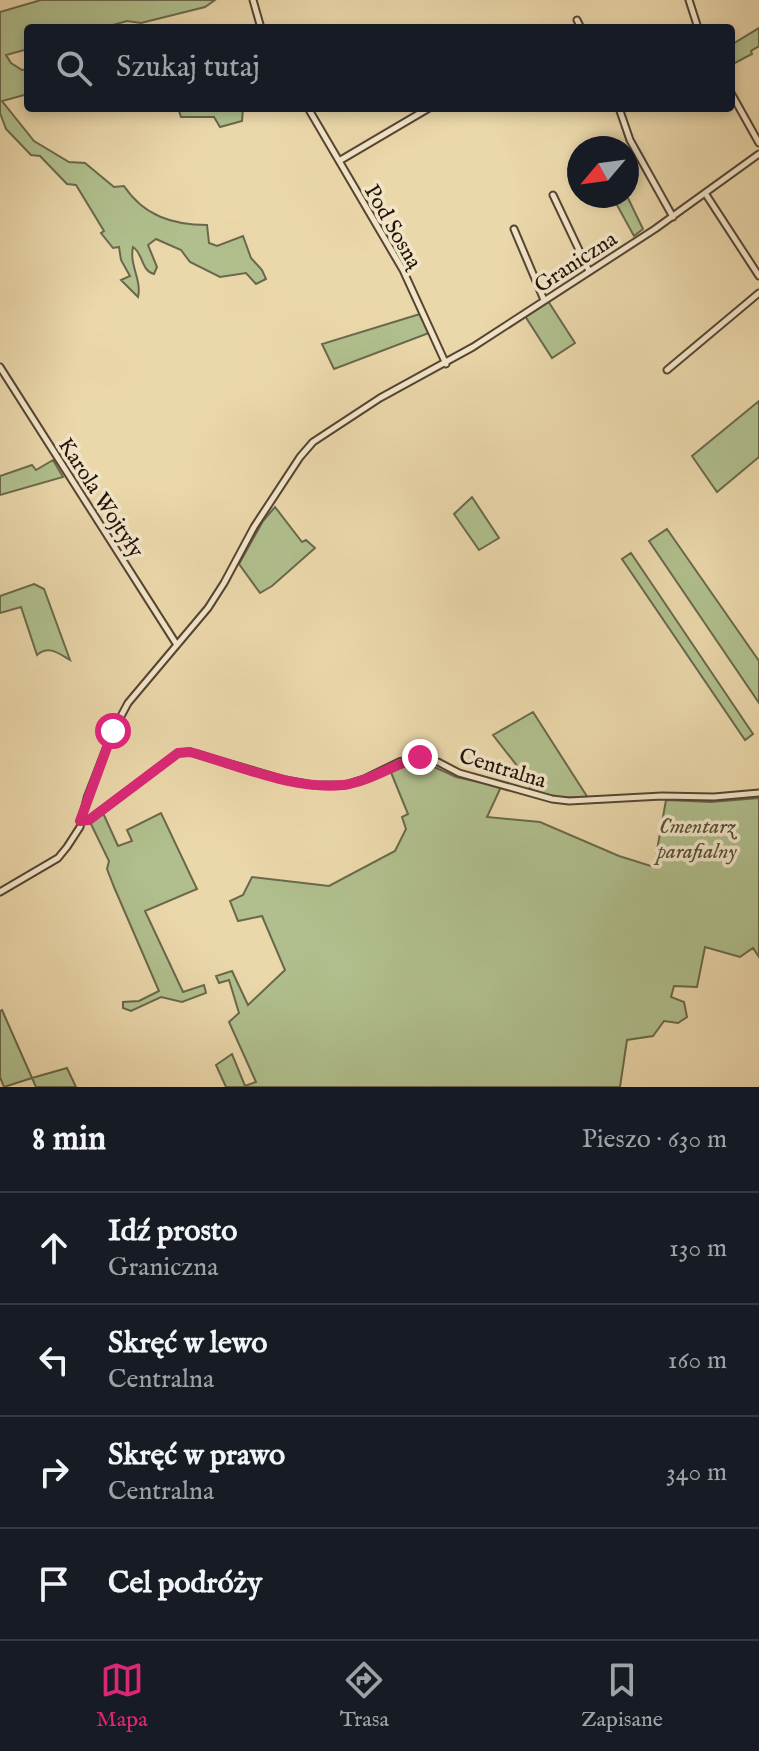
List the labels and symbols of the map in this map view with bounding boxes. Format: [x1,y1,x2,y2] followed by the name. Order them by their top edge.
[567,136,639,208] north arrow
[357,180,428,275] street label: Pod Sosną
[529,225,623,300] street label: Graniczna
[51,433,150,564] street label: Karola Wojtyły
[95,713,131,749] route start
[402,739,438,775] route end
[455,742,550,796] street label: Centralna
[653,813,738,866] park label: Cmentarz parafialny

